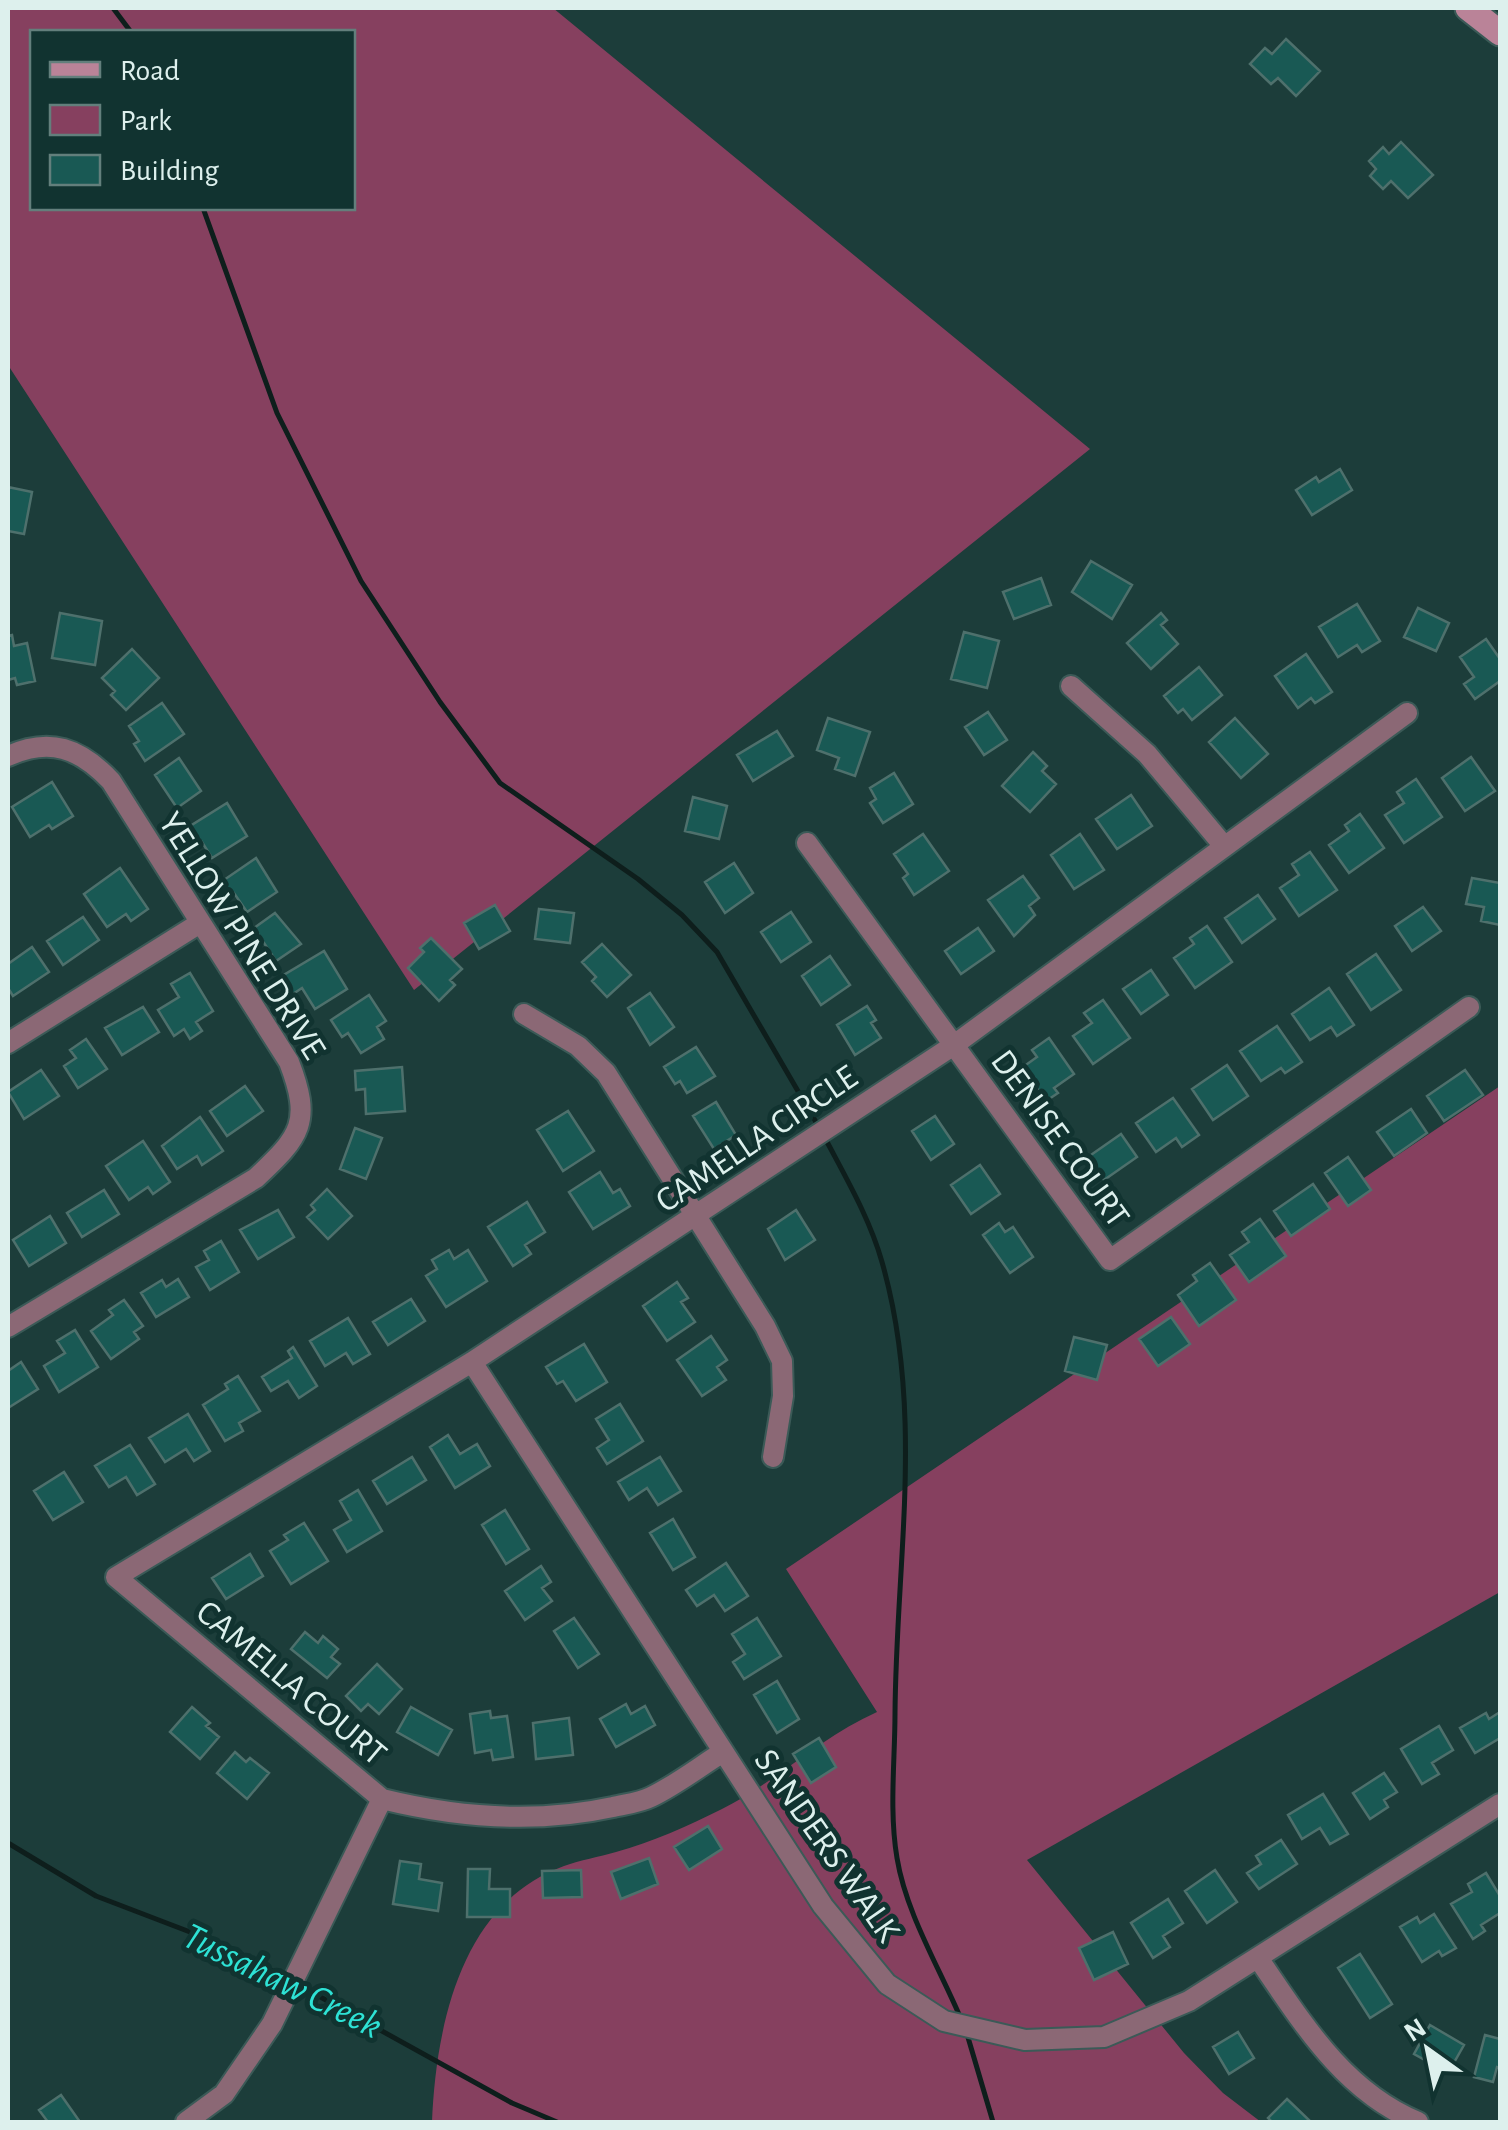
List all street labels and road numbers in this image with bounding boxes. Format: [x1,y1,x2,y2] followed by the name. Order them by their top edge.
[152,806,332,1065] street label: YELLOW PINE DRIVE
[984,1044,1136,1234] street label: DENISE COURT
[650,1059,864,1219] street label: CAMELLA CIRCLE
[190,1594,393,1772] street label: CAMELLA COURT
[748,1743,906,1949] street label: SANDERS WALK

